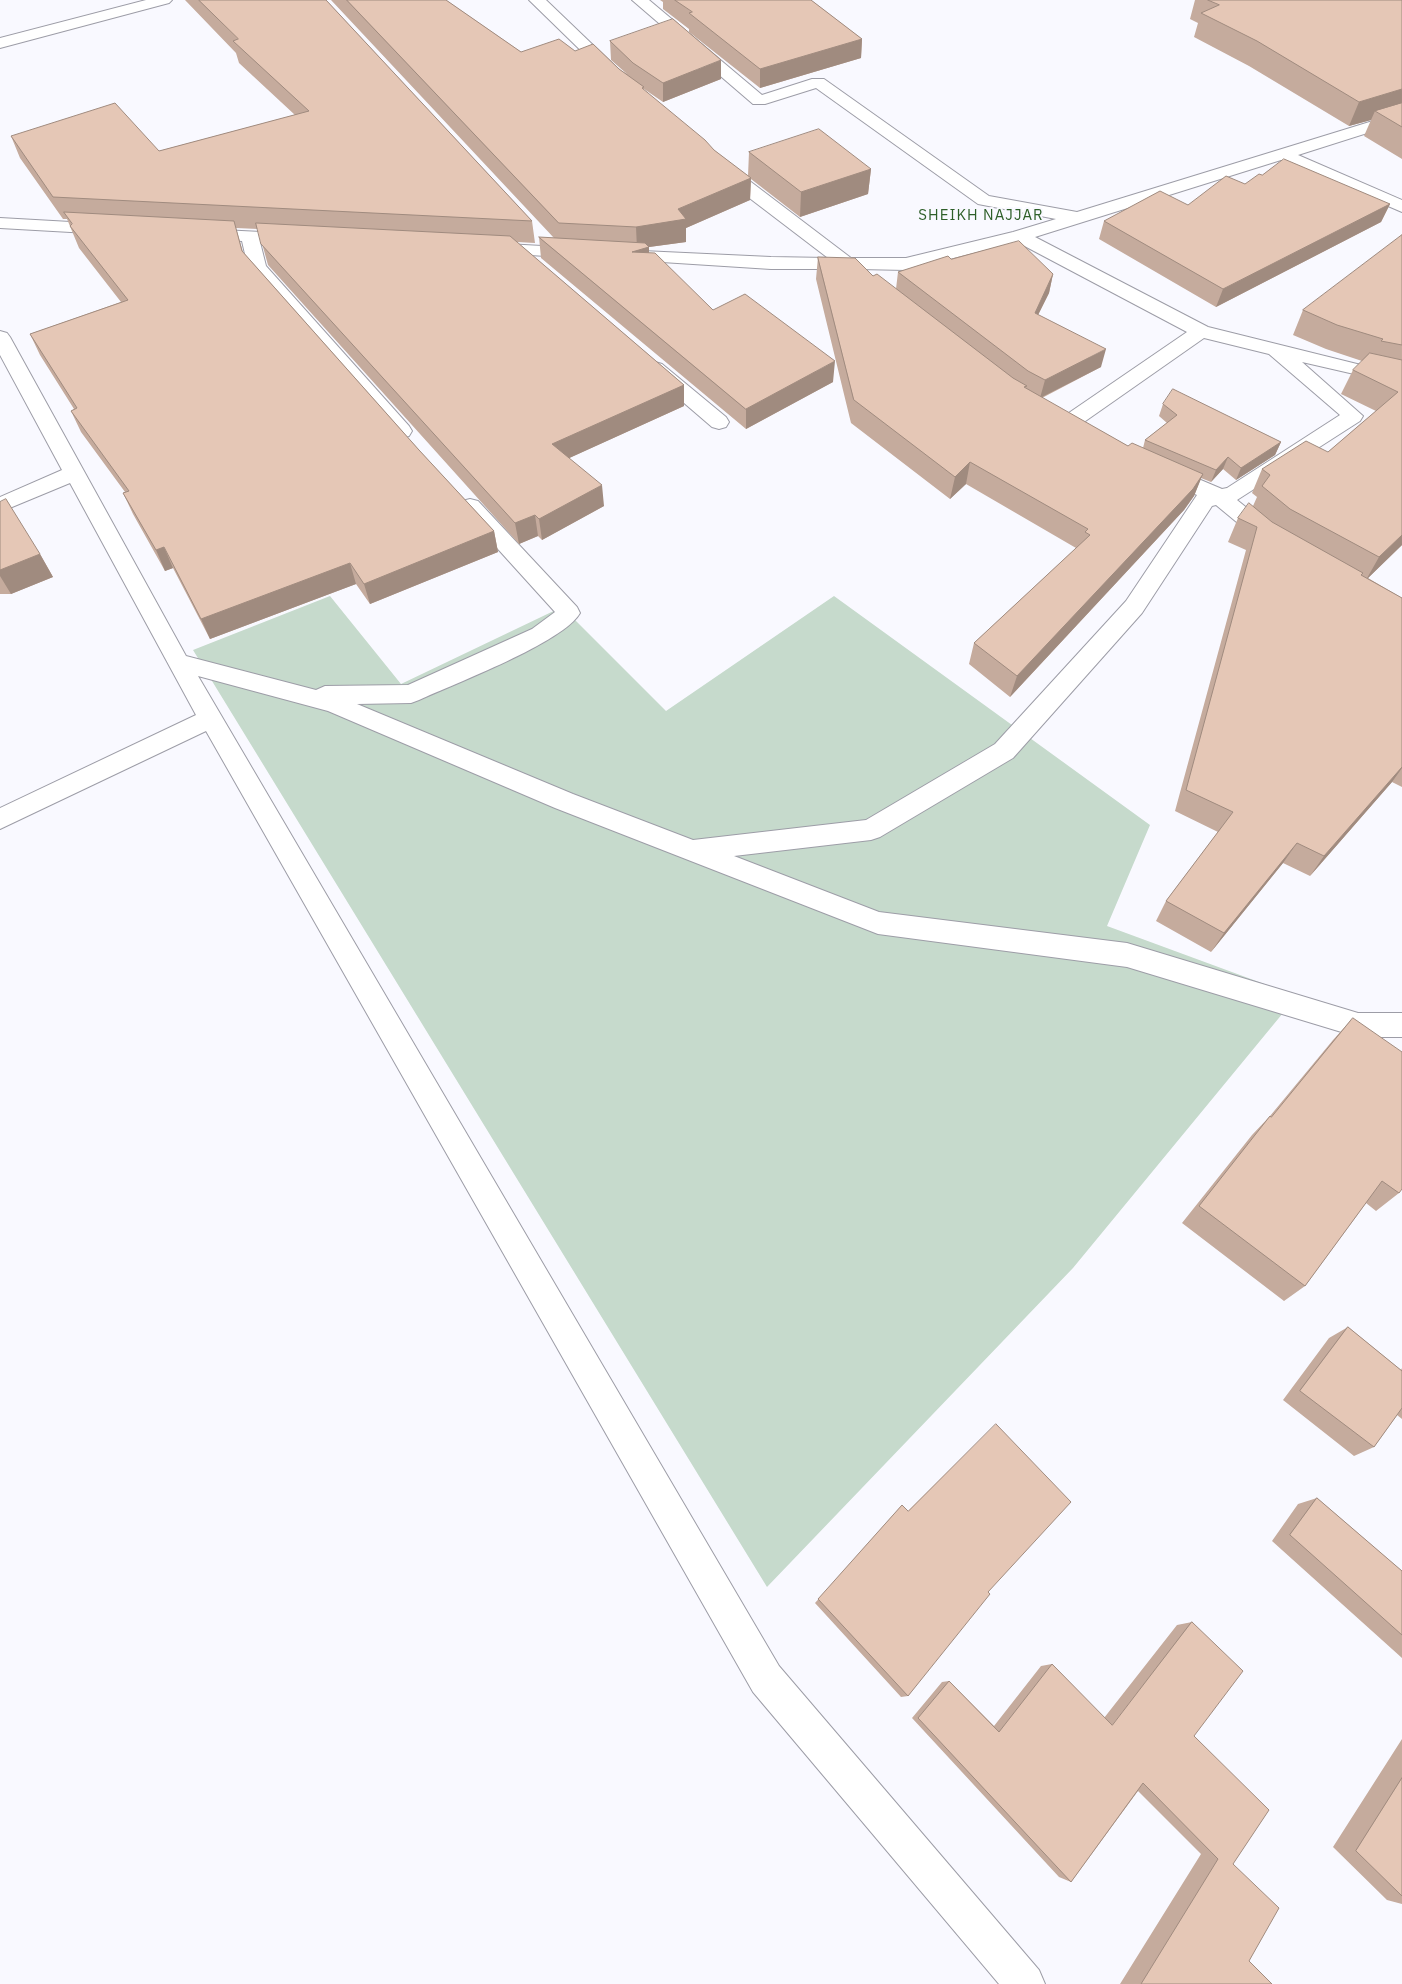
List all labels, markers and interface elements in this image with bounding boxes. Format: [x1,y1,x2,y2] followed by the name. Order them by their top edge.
[917,207,1045,225] district label: SHEIKH NAJJAR

